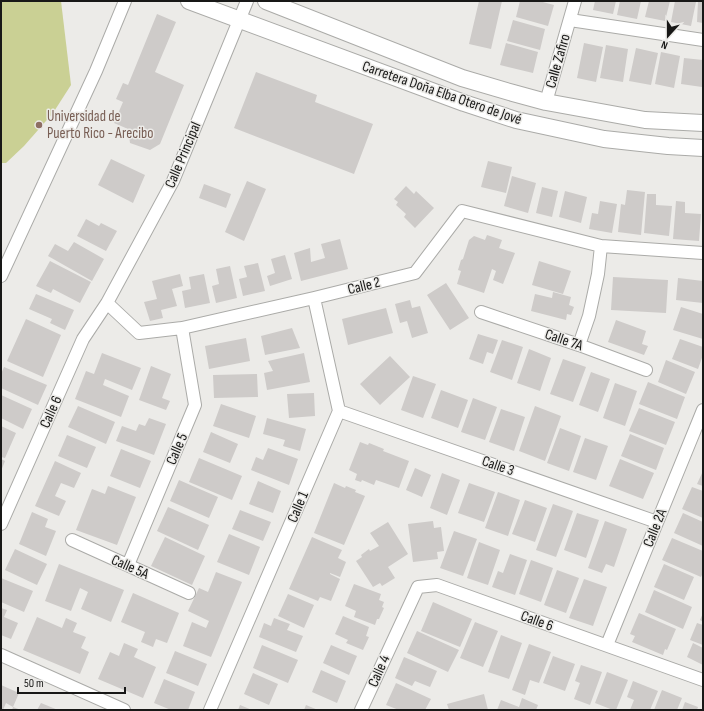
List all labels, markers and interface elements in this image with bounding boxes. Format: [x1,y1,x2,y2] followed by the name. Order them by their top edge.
[648,16,688,56] north arrow
[541,32,575,90] street label: Calle Zafiro
[659,38,670,52] text: N
[360,57,524,129] street label: Carretera Doña Elba Otero de Jové
[47,107,153,143] place label: Universidad de Puerto Rico - Arecibo
[161,119,205,191] street label: Calle Principal
[34,120,44,130] marker: Universidad de Puerto Rico - Arecibo
[346,273,382,299] street label: Calle 2
[542,325,586,356] street label: Calle 7A
[36,393,66,431] street label: Calle 6
[162,430,192,468] street label: Calle 5
[479,452,517,480] street label: Calle 3
[283,488,313,525] street label: Calle 1
[639,506,671,550] street label: Calle 2A
[108,550,152,584] street label: Calle 5A
[518,606,556,636] street label: Calle 6
[364,652,394,690] street label: Calle 4
[18,669,125,695] scale bar
[24,676,44,691] text: 50 m

